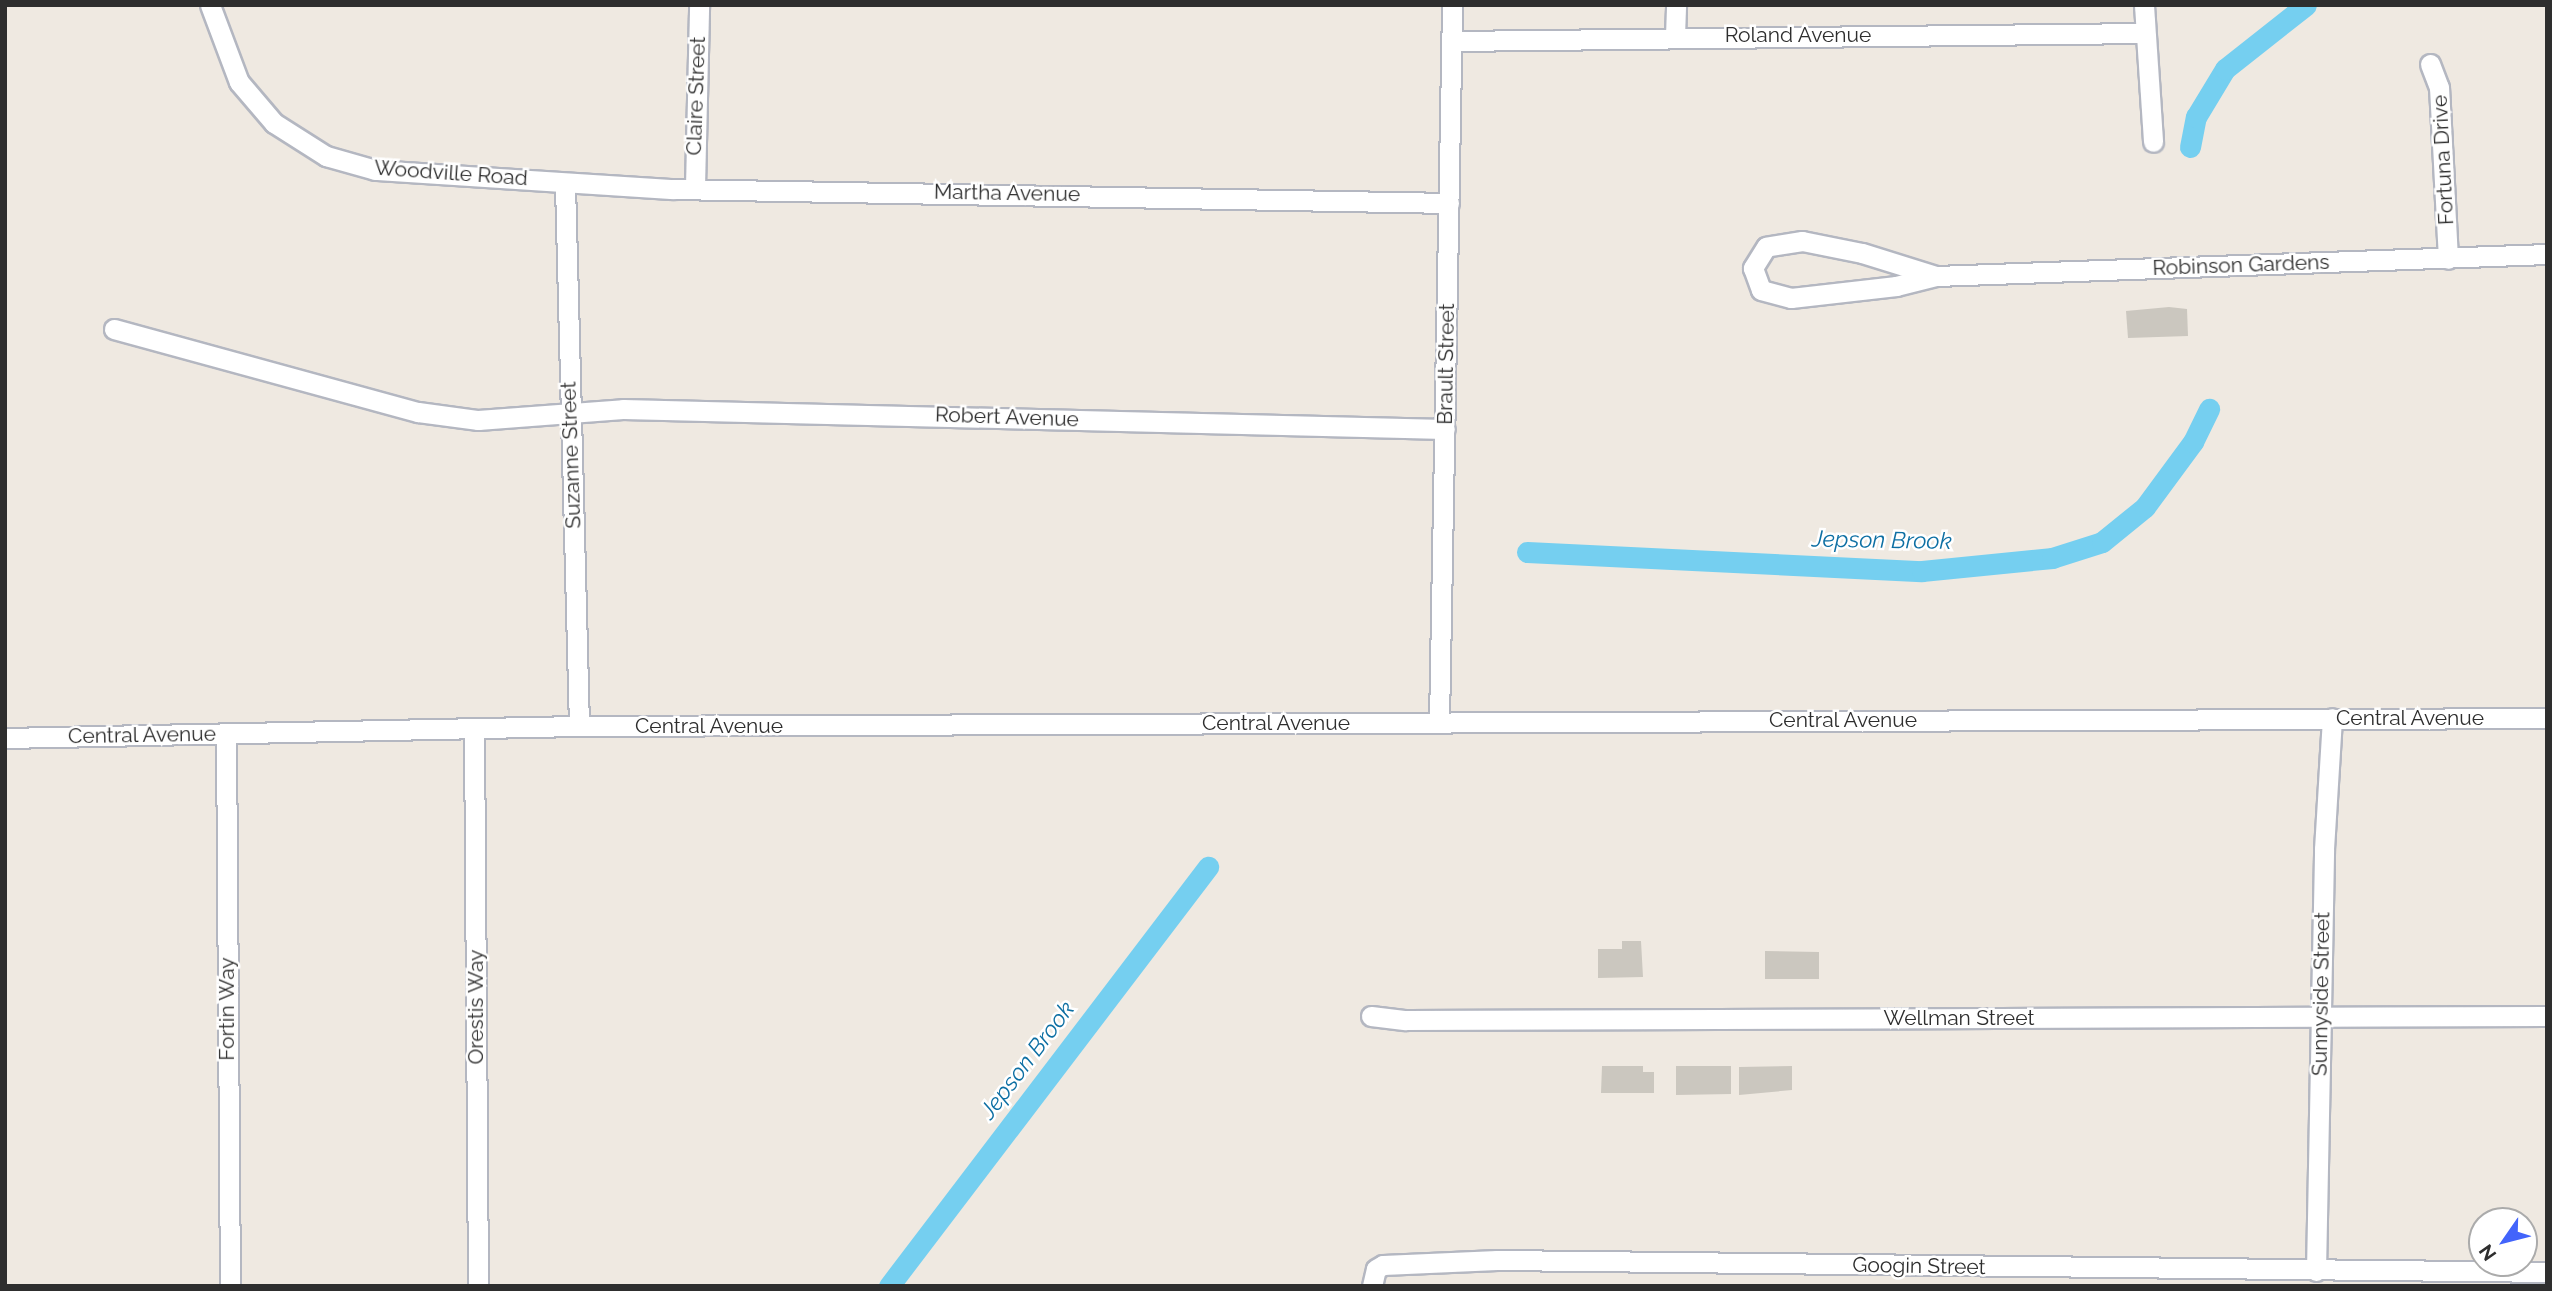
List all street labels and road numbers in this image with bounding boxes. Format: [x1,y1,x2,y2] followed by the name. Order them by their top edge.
[1724,22,1872,48] street label: Roland Avenue
[681,36,711,156] street label: Claire Street
[2427,94,2459,226] street label: Fortuna Drive
[373,155,529,191] street label: Woodville Road
[933,179,1081,207] street label: Martha Avenue
[2152,249,2330,281] street label: Robinson Gardens
[1432,303,1460,425] street label: Brault Street
[556,381,586,529] street label: Suzanne Street
[934,402,1080,432] street label: Robert Avenue
[2335,705,2485,731] street label: Central Avenue
[1768,707,1918,733] street label: Central Avenue
[1201,710,1351,736] street label: Central Avenue
[634,713,784,739] street label: Central Avenue
[67,721,217,749] street label: Central Avenue
[2307,912,2335,1076] street label: Sunnyside Street
[463,949,489,1065] street label: Orestis Way
[214,957,240,1061] street label: Fortin Way
[1884,1005,2034,1031] street label: Wellman Street
[1852,1252,1986,1280] street label: Googin Street

